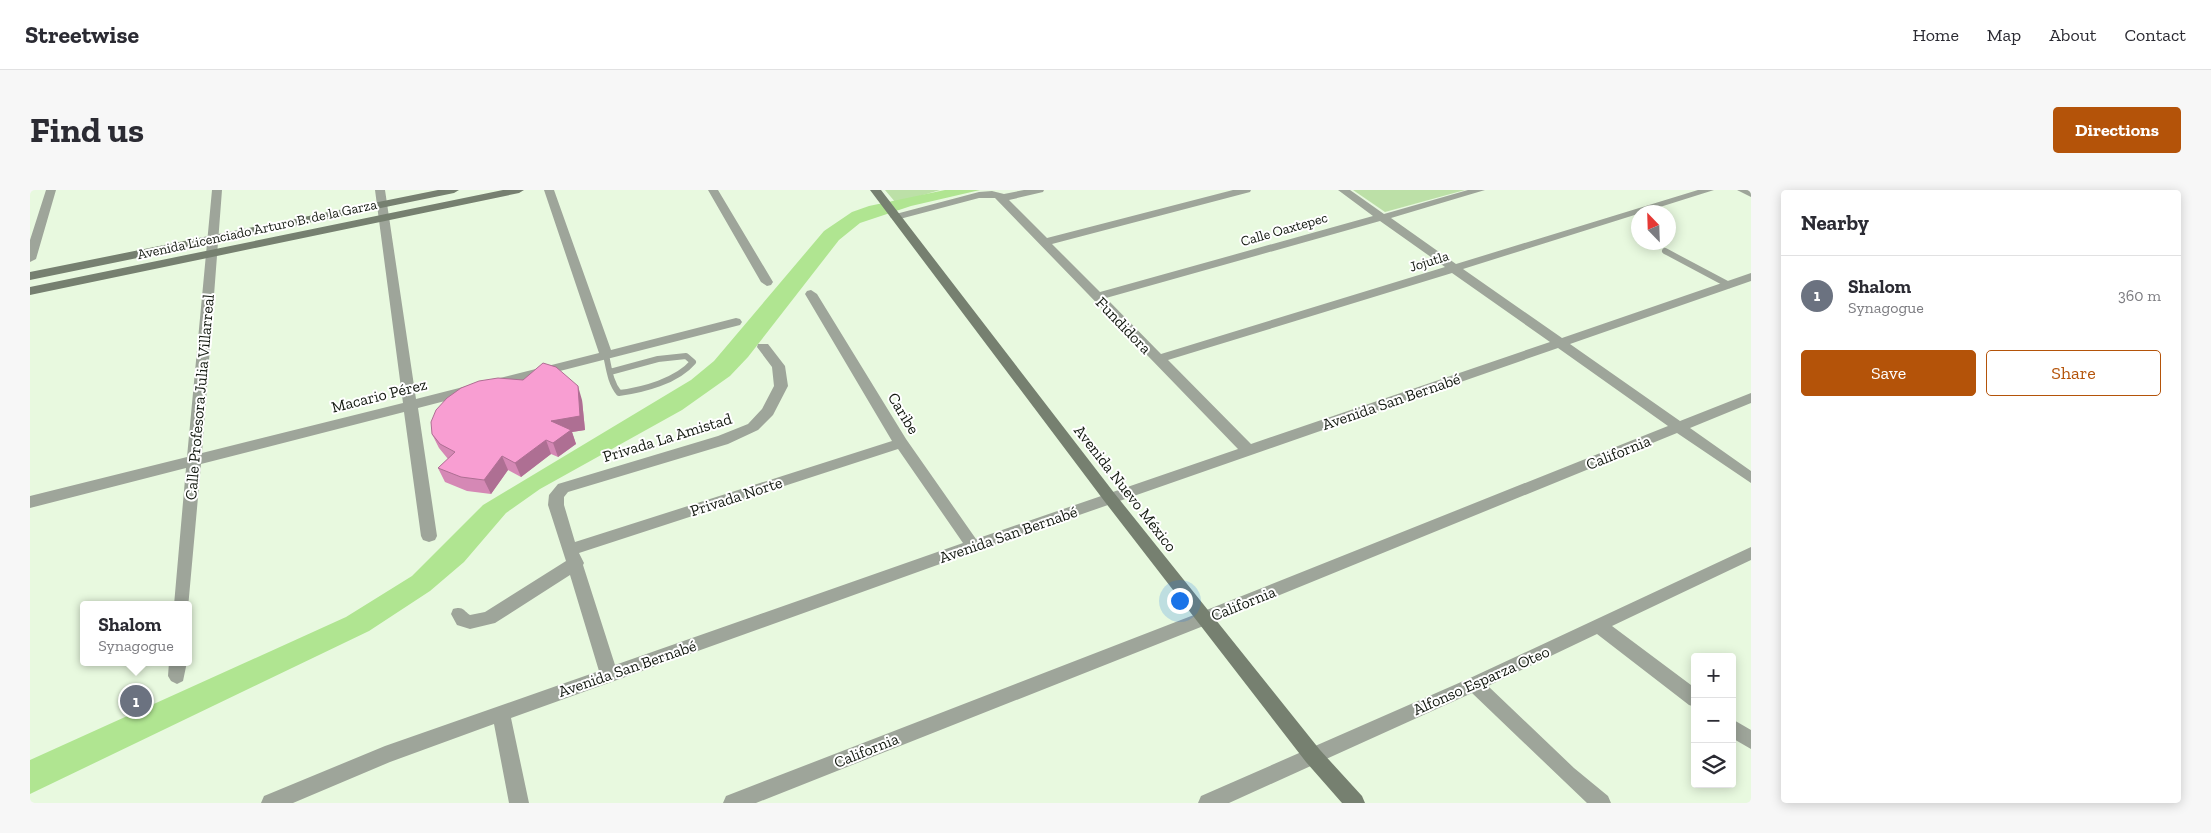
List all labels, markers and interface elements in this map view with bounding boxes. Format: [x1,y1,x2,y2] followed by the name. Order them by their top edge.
[25,20,139,49] text: Streetwise
[1912,24,1959,46] text: Home
[1987,24,2021,46] text: Map
[2049,24,2096,46] text: About
[2124,24,2186,46] text: Contact
[2053,107,2181,153] button: Directions
[30,109,144,151] text: Find us
[136,196,379,263] street label: Avenida Licenciado Arturo B. de la Garza
[1631,205,1676,250] north arrow
[1239,209,1330,250] street label: Calle Oaxtepec
[1801,210,1869,235] text: Nearby
[1407,247,1451,275] street label: Jojutla
[1848,275,1911,298] text: Shalom
[1814,286,1820,305] text: 1
[2118,286,2161,305] text: 360 m
[181,293,218,501] street label: Calle Profesora Julia Villarreal
[1092,293,1156,358] street label: Fundidora
[1848,298,1924,317] text: Synagogue
[1801,350,1976,396] button: Save
[1986,350,2161,396] button: Share
[1320,369,1463,434] street label: Avenida San Bernabé
[329,374,429,417] street label: Macario Pérez
[884,389,923,438] street label: Caribe
[600,409,734,466] street label: Privada La Amistad
[1070,421,1181,555] street label: Avenida Nuevo México
[1583,431,1654,474] street label: California
[688,473,785,520] street label: Privada Norte
[937,502,1080,567] street label: Avenida San Bernabé
[1208,582,1279,625] street label: California
[1167,588,1193,614] your location
[80,601,192,666] popup
[98,613,161,636] text: Shalom
[98,636,174,655] text: Synagogue
[556,636,699,701] street label: Avenida San Bernabé
[1410,642,1552,719] street label: Alfonso Esparza Oteo
[1691,653,1736,788] map controls
[1691,653,1736,698] button: +
[120,682,152,720] pin: 1
[1691,698,1736,743] button: −
[831,729,902,772] street label: California
[1691,743,1736,788] button: layers

